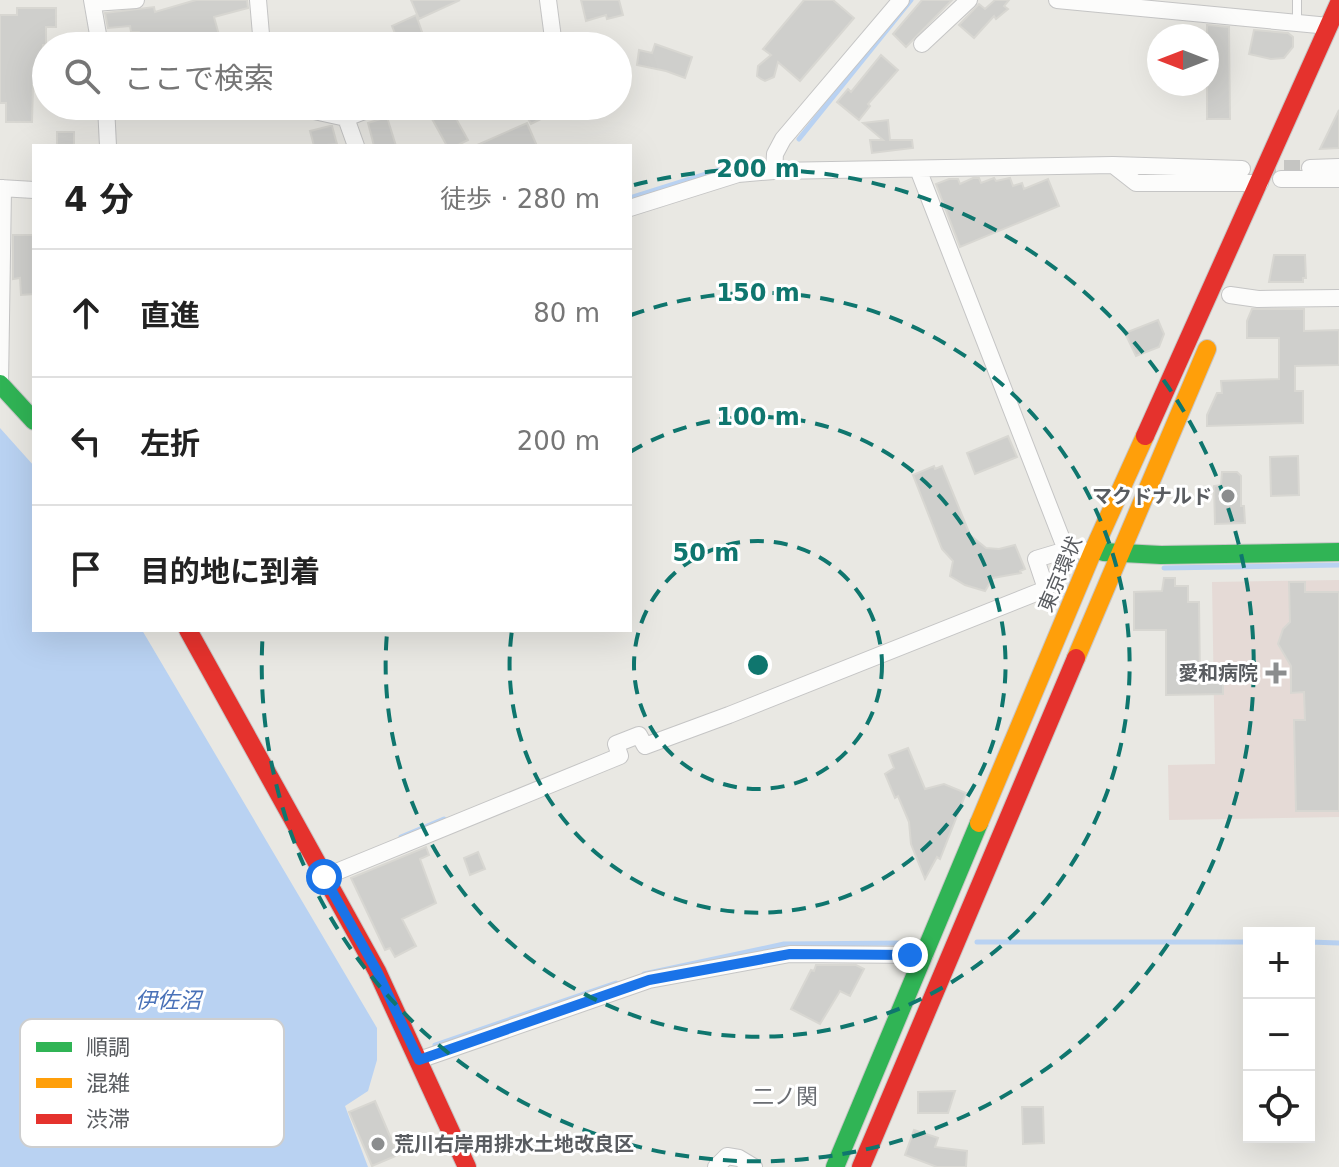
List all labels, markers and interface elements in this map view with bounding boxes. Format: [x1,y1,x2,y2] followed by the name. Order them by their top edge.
[1147,24,1219,96] north arrow
[32,32,632,120] search box
[60,54,104,98] icon: search
[124,61,274,96] text: ここで検索
[716,155,800,183] text: 200 m
[64,179,134,219] text: 4 分
[440,184,600,214] text: 徒歩 · 280 m
[716,279,800,307] text: 150 m
[64,291,108,335] icon: ahead
[140,298,200,333] text: 直進
[533,298,600,328] text: 80 m
[716,403,800,431] text: 100 m
[64,419,108,463] icon: left
[140,426,200,461] text: 左折
[517,426,600,456] text: 200 m
[1092,484,1212,508] place label: マクドナルド
[1219,487,1237,505] marker: マクドナルド
[1033,532,1087,616] street label: 東京環状
[673,539,739,567] text: 50 m
[64,547,108,591] icon: arrive
[140,554,320,589] text: 目的地に到着
[744,651,772,679] centre of rings
[1178,661,1258,685] place label: 愛和病院
[1265,662,1287,684] marker: 愛和病院
[306,859,342,895] route start
[1243,927,1315,1143] map controls
[1243,927,1315,999] button: +
[892,937,928,973] route end
[135,988,204,1013] water label: 伊佐沼
[1243,999,1315,1071] button: −
[20,1019,284,1147] legend
[86,1035,130,1060] text: 順調
[86,1071,130,1096] text: 混雑
[1243,1071,1315,1143] button: locate
[752,1084,818,1109] district label: 二ノ関
[86,1107,130,1132] text: 渋滞
[394,1132,634,1156] place label: 荒川右岸用排水土地改良区
[369,1135,387,1153] marker: 荒川右岸用排水土地改良区

